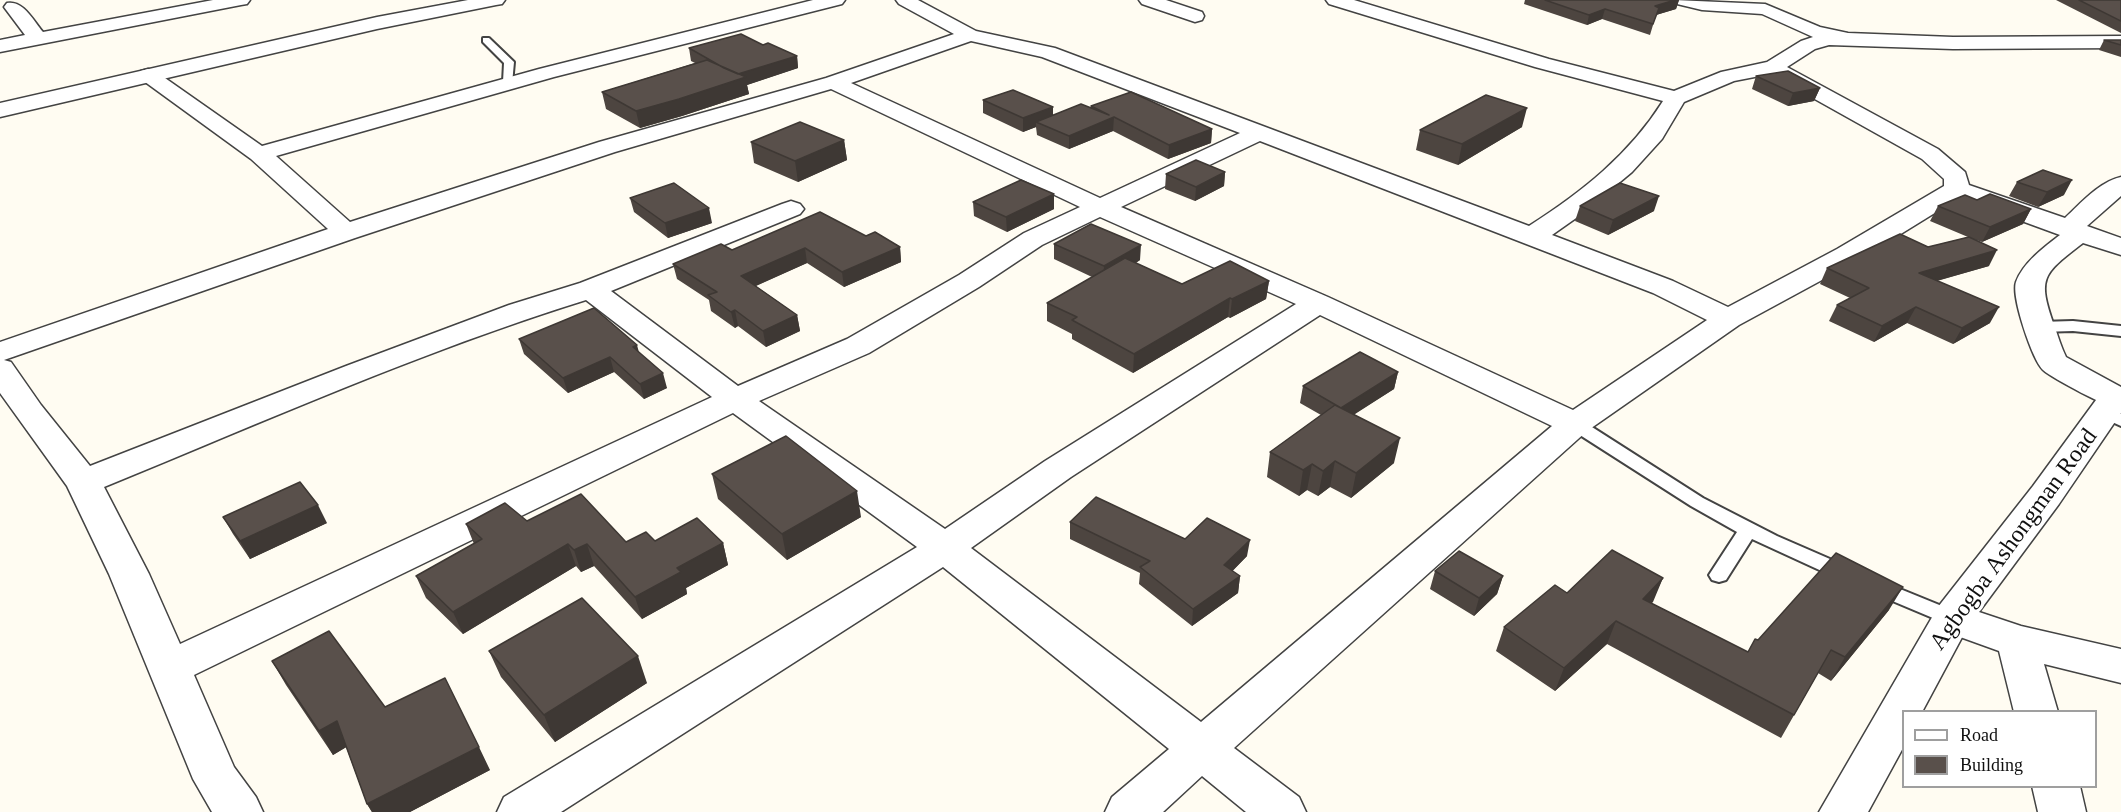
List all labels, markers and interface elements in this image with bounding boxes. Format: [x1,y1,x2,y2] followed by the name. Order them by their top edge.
[1924,424,2104,656] street label: Agbogba Ashongman Road
[1902,710,2097,788] legend
[1960,725,1998,745] text: Road
[1960,755,2023,775] text: Building

